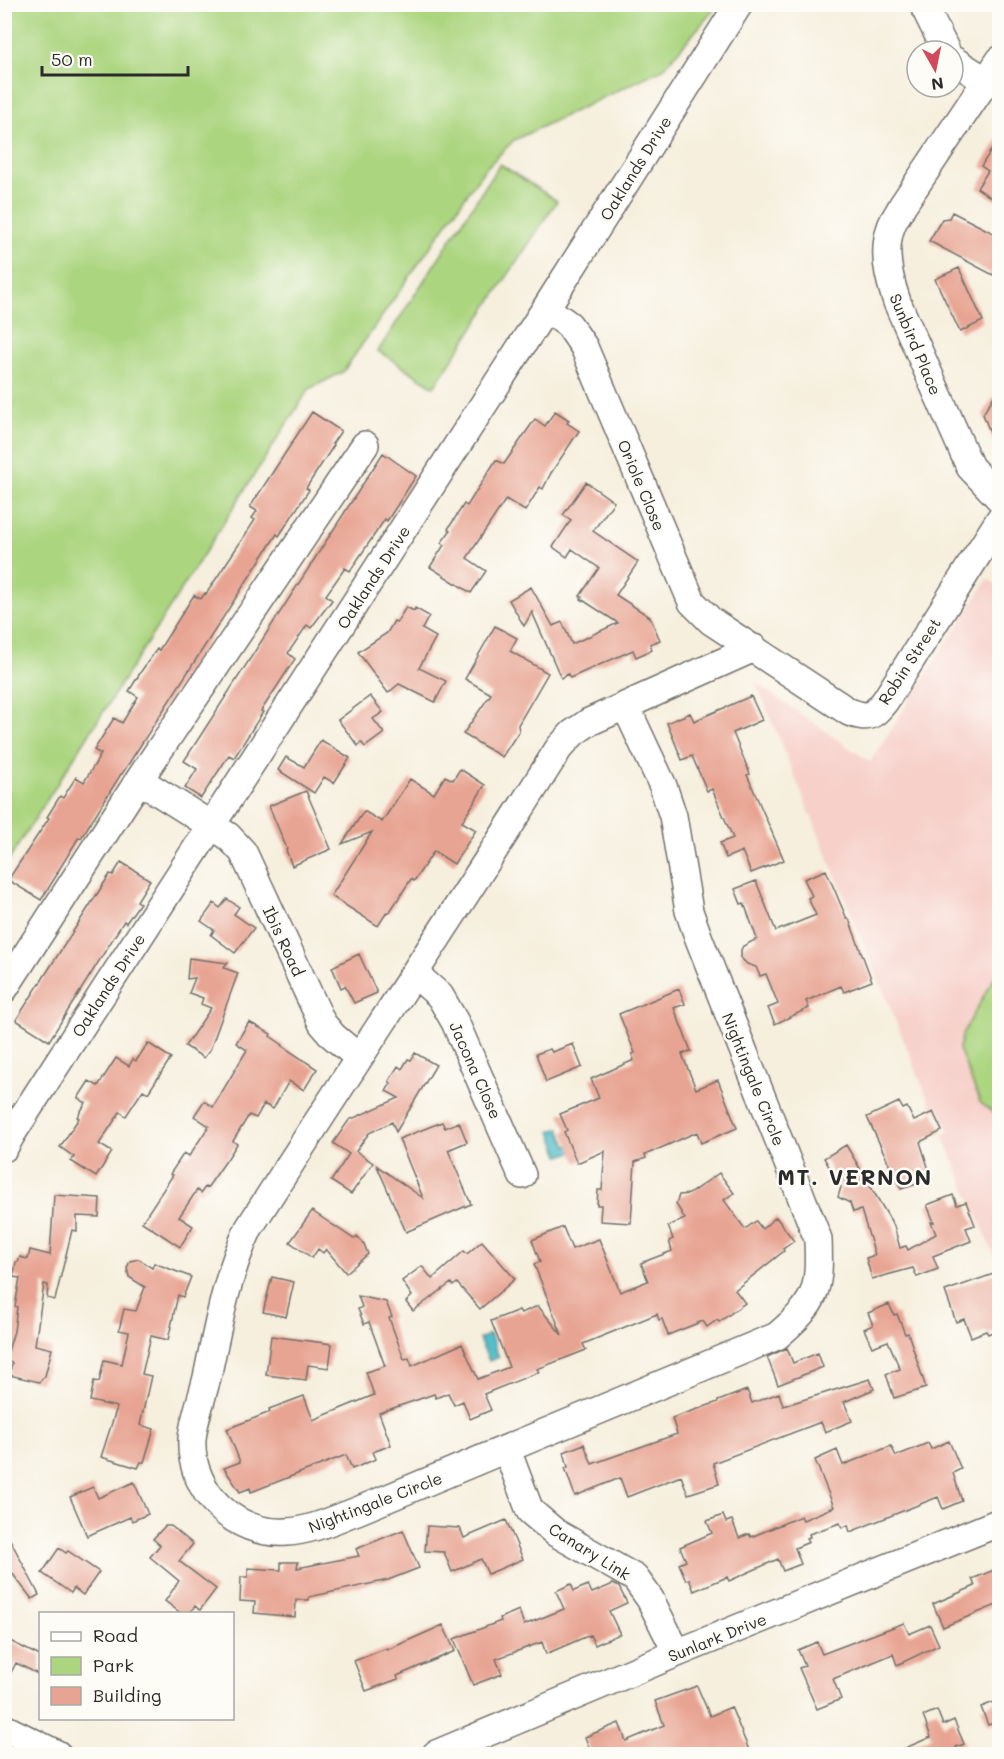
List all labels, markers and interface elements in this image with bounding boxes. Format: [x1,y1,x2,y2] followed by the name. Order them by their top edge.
[42,39,188,77] scale bar
[905,39,965,99] north arrow
[51,47,93,71] text: 50 m
[930,73,945,96] text: N
[594,112,676,224] street label: Oaklands Drive
[885,290,947,398] street label: Sunbird Place
[613,436,671,534] street label: Oriole Close
[332,521,414,633] street label: Oaklands Drive
[873,613,945,709] street label: Robin Street
[259,903,309,979] street label: Ibis Road
[67,929,149,1041] street label: Oaklands Drive
[718,1009,790,1149] street label: Nightingale Circle
[445,1018,507,1122] street label: Jacona Close
[777,1162,933,1191] district label: MT. VERNON
[305,1467,445,1537] street label: Nightingale Circle
[545,1518,635,1584] street label: Canary Link
[665,1608,769,1666] street label: Sunlark Drive
[39,1612,234,1720] legend
[93,1623,138,1647] text: Road
[93,1653,134,1677] text: Park
[93,1683,161,1707] text: Building

